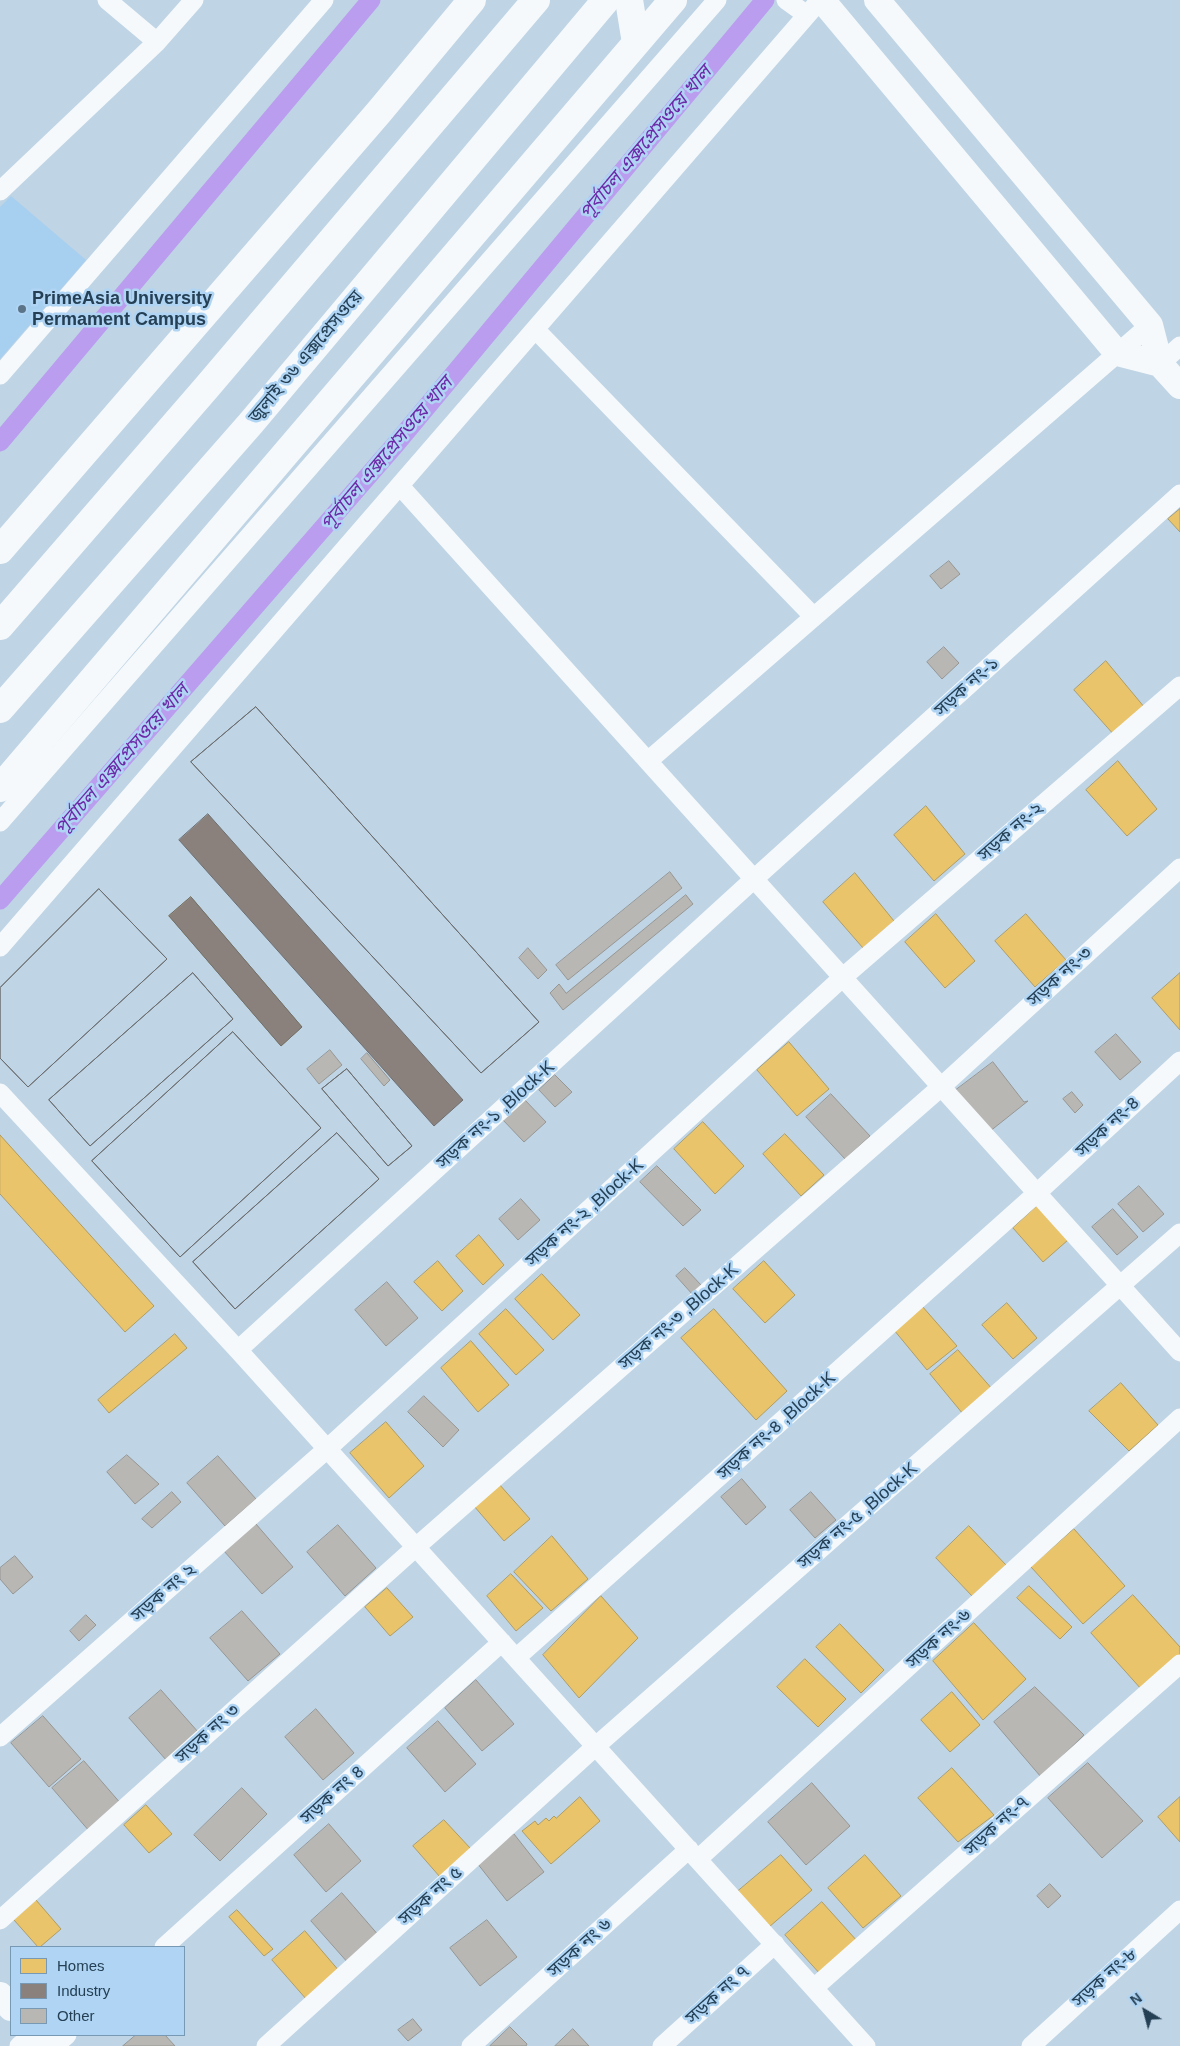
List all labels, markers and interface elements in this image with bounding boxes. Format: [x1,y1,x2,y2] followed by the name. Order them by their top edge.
[575,62,717,224] water label: পূর্বাচল এক্সপ্রেসওয়ে খাল
[244,286,368,428] street label: জুলাই ৩৬ এক্সপ্রেসওয়ে
[32,288,212,330] place label: PrimeAsia University Permament Campus
[16,303,28,315] marker: PrimeAsia University Permament Campus
[316,373,458,535] water label: পূর্বাচল এক্সপ্রেসওয়ে খাল
[930,653,1004,721] street label: সড়ক নং-১
[50,680,194,840] water label: পূর্বাচল এক্সপ্রেসওয়ে খাল
[974,798,1048,866] street label: সড়ক নং-২
[1023,943,1097,1011] street label: সড়ক নং-৩
[433,1056,559,1174] street label: সড়ক নং-১ ,Block-K
[1072,1092,1144,1162] street label: সড়ক নং-৪
[522,1154,648,1272] street label: সড়ক নং-২ ,Block-K
[615,1259,743,1375] street label: সড়ক নং-৩ ,Block-K
[714,1367,840,1485] street label: সড়ক নং-৪ ,Block-K
[794,1458,922,1574] street label: সড়ক নং-৫ ,Block-K
[128,1559,200,1627] street label: সড়ক নং ২
[902,1605,976,1673] street label: সড়ক নং-৬
[172,1700,244,1768] street label: সড়ক নং ৩
[297,1761,369,1829] street label: সড়ক নং ৪
[960,1792,1034,1860] street label: সড়ক নং-৭
[395,1862,467,1930] street label: সড়ক নং ৫
[544,1914,616,1982] street label: সড়ক নং ৬
[1068,1944,1142,2012] street label: সড়ক নং-৮
[10,1946,185,2036] legend
[57,1957,105,1974] text: Homes
[682,1961,754,2029] street label: সড়ক নং ৭
[57,1982,110,1999] text: Industry
[1120,1986,1170,2036] north arrow
[1127,1990,1145,2008] text: N
[57,2007,95,2024] text: Other

